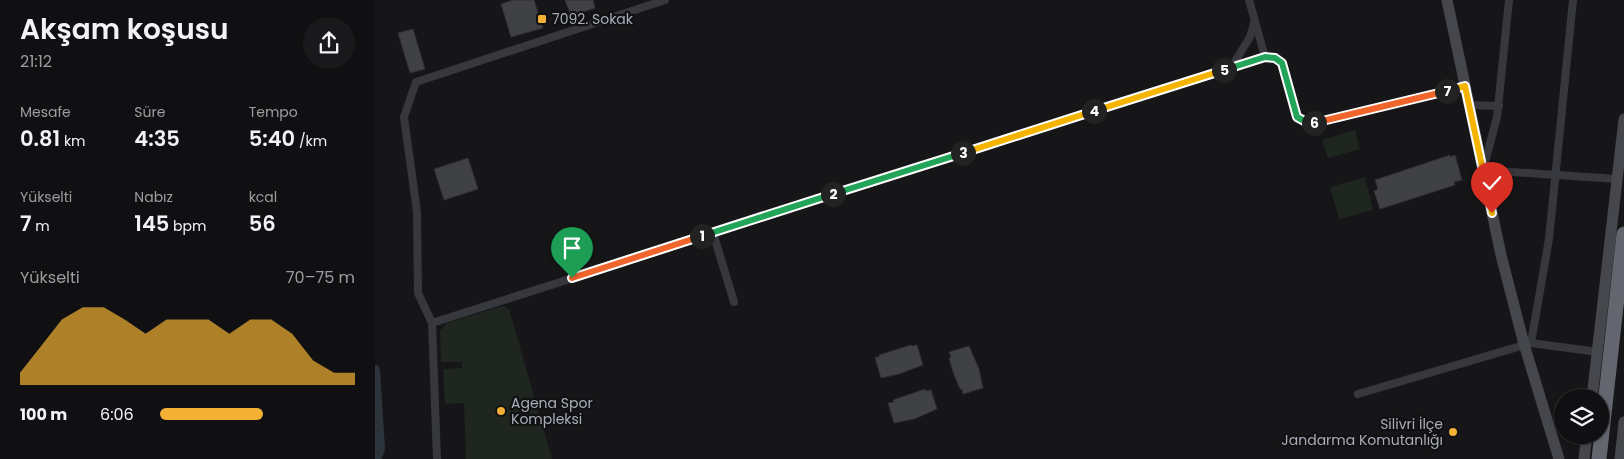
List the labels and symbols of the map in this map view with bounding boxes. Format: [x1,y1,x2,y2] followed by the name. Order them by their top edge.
[552,9,634,29] place label: 7092. Sokak
[536,13,548,25] marker: 7092. Sokak
[1211,58,1237,82] pin: 5
[1435,78,1459,104] pin: 7
[1081,98,1107,124] pin: 4
[1301,110,1327,136] pin: 6
[951,140,975,166] pin: 3
[1471,162,1513,213] pin
[821,182,845,206] pin: 2
[689,224,715,248] pin: 1
[551,227,593,278] pin
[511,393,593,429] place label: Agena Spor Kompleksi
[495,405,507,417] marker: Agena Spor Kompleksi
[1281,414,1443,450] place label: Silivri İlçe Jandarma Komutanlığı
[1447,426,1459,438] marker: Silivri İlçe Jandarma Komutanlığı

